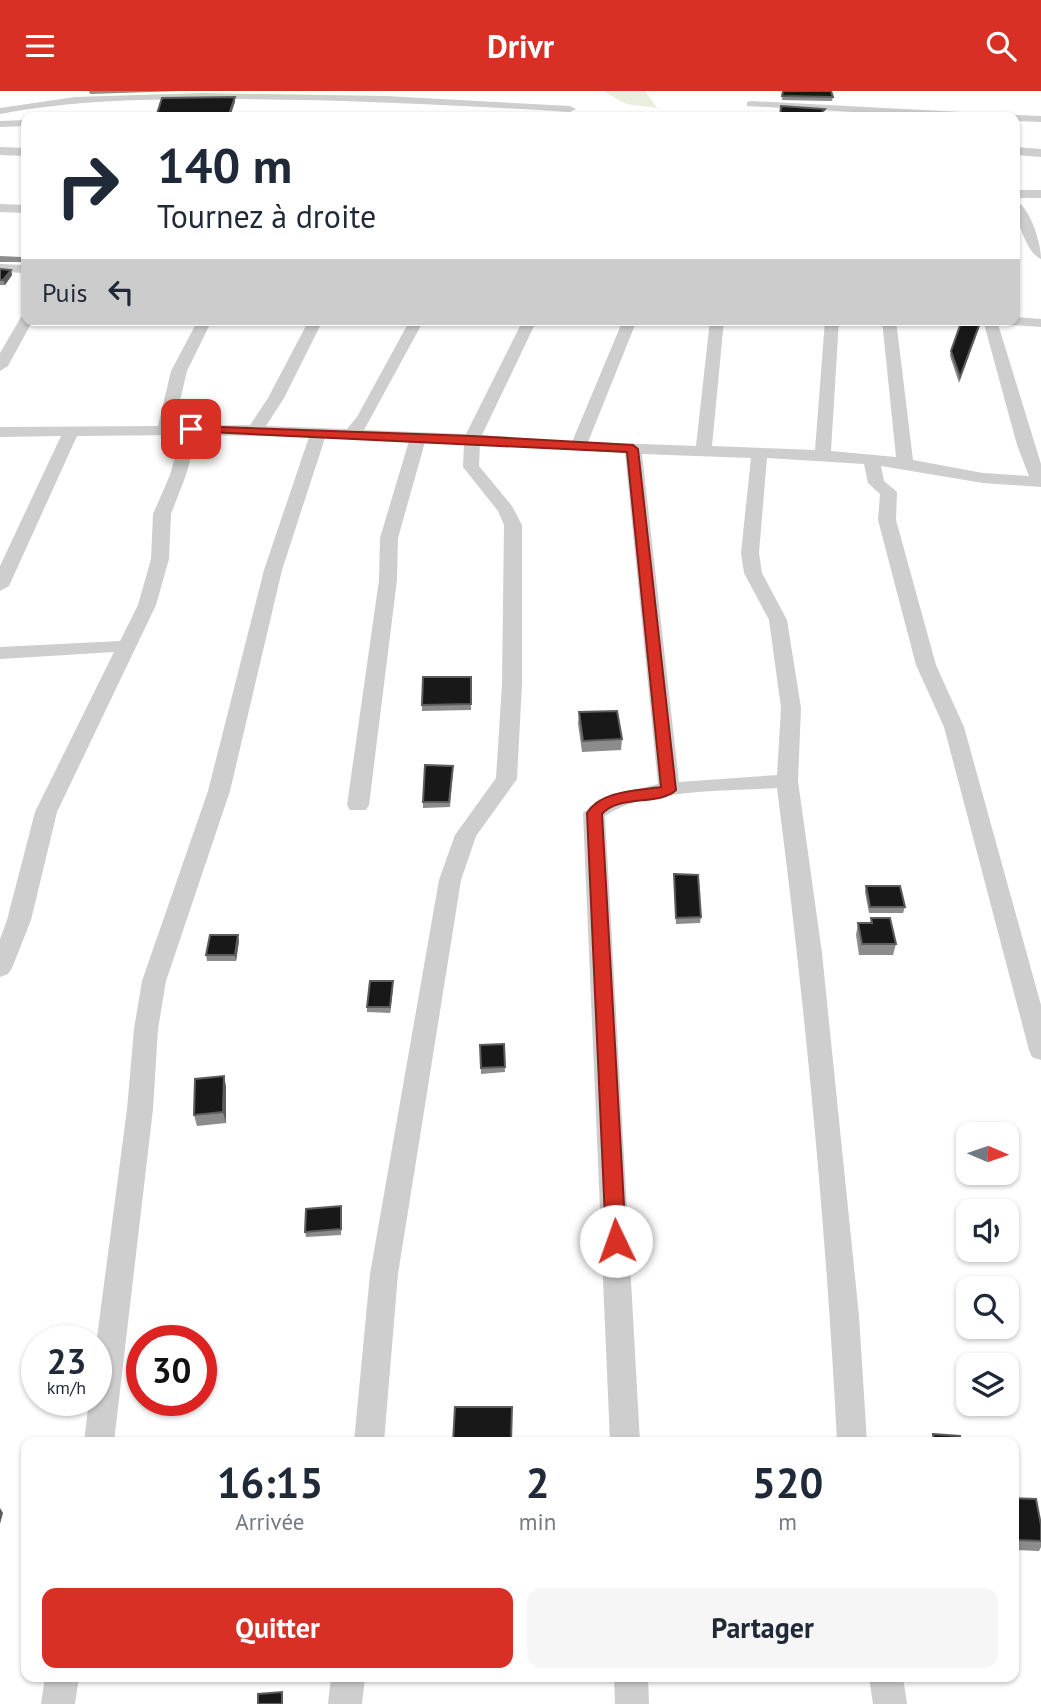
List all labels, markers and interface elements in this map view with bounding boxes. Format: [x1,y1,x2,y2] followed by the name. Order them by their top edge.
[487,25,554,67] text: Drivr
[21,27,59,65] icon: menu
[982,27,1020,65] icon: search
[157,133,292,197] text: 140 m
[42,140,133,231] icon: right
[157,195,376,237] text: Tournez à droite
[102,273,140,311] icon: left
[42,276,88,309] text: Puis
[161,399,221,459] pin
[172,410,210,448] icon: arrive
[956,1122,1018,1185] north arrow
[956,1122,1019,1416] map controls
[956,1199,1019,1262] button: sound
[579,1204,653,1278] position arrow
[956,1276,1019,1339] button: search
[126,1325,217,1416] speed limit sign: 30
[47,1338,86,1384] text: 23
[956,1353,1019,1416] button: layers
[47,1376,86,1399] text: km/h
[217,1455,323,1510] text: 16:15
[526,1455,549,1510] text: 2
[752,1455,823,1510] text: 520
[235,1507,305,1536] text: Arrivée
[519,1507,556,1536] text: min
[778,1507,797,1536] text: m
[42,1588,513,1668] button: Quitter
[527,1588,998,1668] button: Partager

